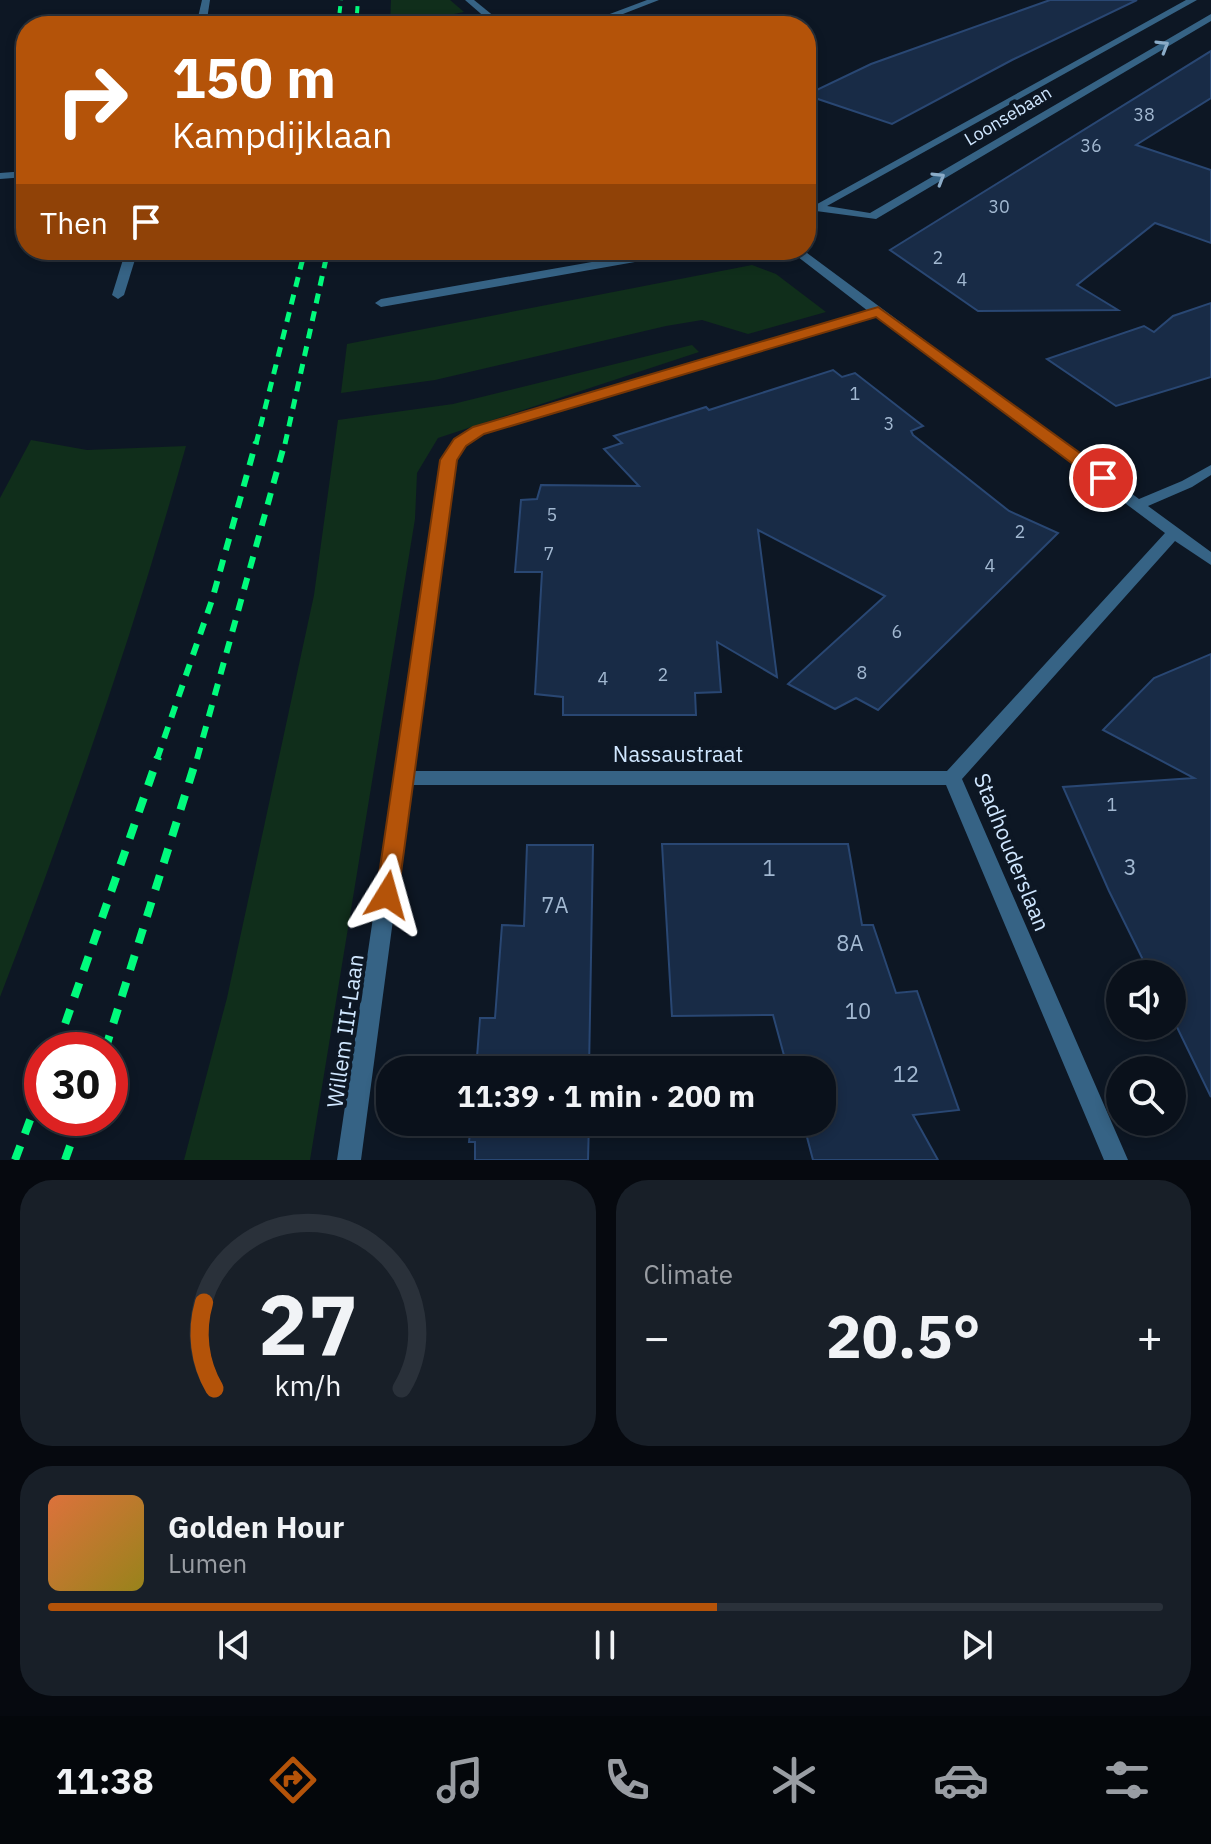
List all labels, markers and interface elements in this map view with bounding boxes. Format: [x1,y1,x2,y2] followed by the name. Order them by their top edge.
[1154,40,1169,55] one-way arrow
[172,41,336,113] text: 150 m
[40,48,144,152] icon: right
[960,81,1056,151] street label: Loonsebaan
[1133,103,1155,126] house number: 38
[172,111,392,158] text: Kampdijklaan
[1080,134,1102,157] house number: 36
[930,172,945,188] one-way arrow
[988,195,1010,218] house number: 30
[124,200,168,244] icon: arrive
[40,203,108,242] text: Then
[933,246,943,269] house number: 2
[957,268,968,291] house number: 4
[850,382,860,405] house number: 1
[884,412,894,435] house number: 3
[1069,444,1137,512] pin
[1081,456,1125,500] icon: arrive
[547,503,557,526] house number: 5
[1015,520,1025,543] house number: 2
[544,542,554,565] house number: 7
[985,554,996,577] house number: 4
[892,620,902,643] house number: 6
[857,661,867,684] house number: 8
[658,663,668,686] house number: 2
[598,667,609,690] house number: 4
[613,739,743,768] street label: Nassaustraat
[968,769,1057,935] street label: Stadhouderslaan
[1107,793,1117,816] house number: 1
[1123,852,1137,881] house number: 3
[345,853,429,937] position arrow
[762,853,776,882] house number: 1
[541,890,569,919] house number: 7A
[836,928,864,957] house number: 8A
[319,952,370,1110] street label: Willem III-Laan
[1106,960,1186,1136] map controls
[1106,960,1186,1040] button: sound
[845,996,871,1025] house number: 10
[24,1032,128,1136] speed limit sign: 30
[1106,1056,1186,1136] button: search
[893,1059,919,1088] house number: 12
[457,1076,755,1115] text: 11:39 · 1 min · 200 m
[644,1257,733,1291] text: Climate
[258,1270,358,1378] text: 27
[826,1296,981,1375] text: 20.5°
[644,1308,670,1365] text: −
[1137,1308,1163,1365] text: +
[274,1367,341,1404] text: km/h
[168,1507,344,1546] text: Golden Hour
[168,1546,247,1580] text: Lumen
[212,1623,256,1667] icon: previous
[583,1623,627,1667] icon: pause
[955,1623,999,1667] icon: next
[265,1752,321,1808] icon: directions
[432,1752,488,1808] icon: music
[599,1752,655,1808] icon: phone
[766,1752,822,1808] icon: climate
[933,1752,989,1808] icon: car
[1099,1752,1155,1808] icon: filters
[55,1757,154,1804] text: 11:38

